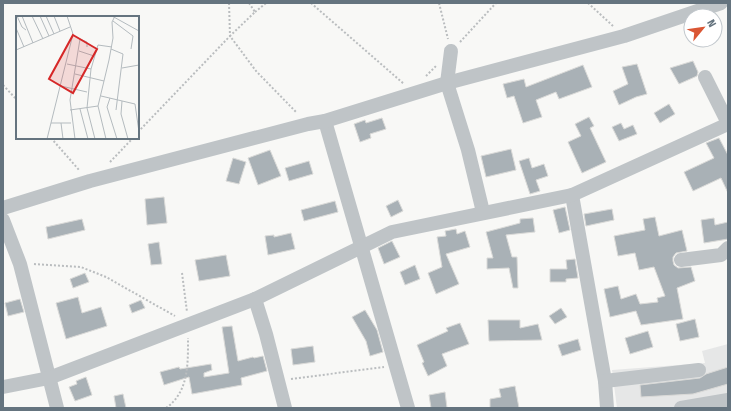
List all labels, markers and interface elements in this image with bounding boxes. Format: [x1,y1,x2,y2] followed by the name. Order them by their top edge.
[683,8,723,48] north arrow
[16,16,139,139] inset map
[704,17,719,29] text: N

